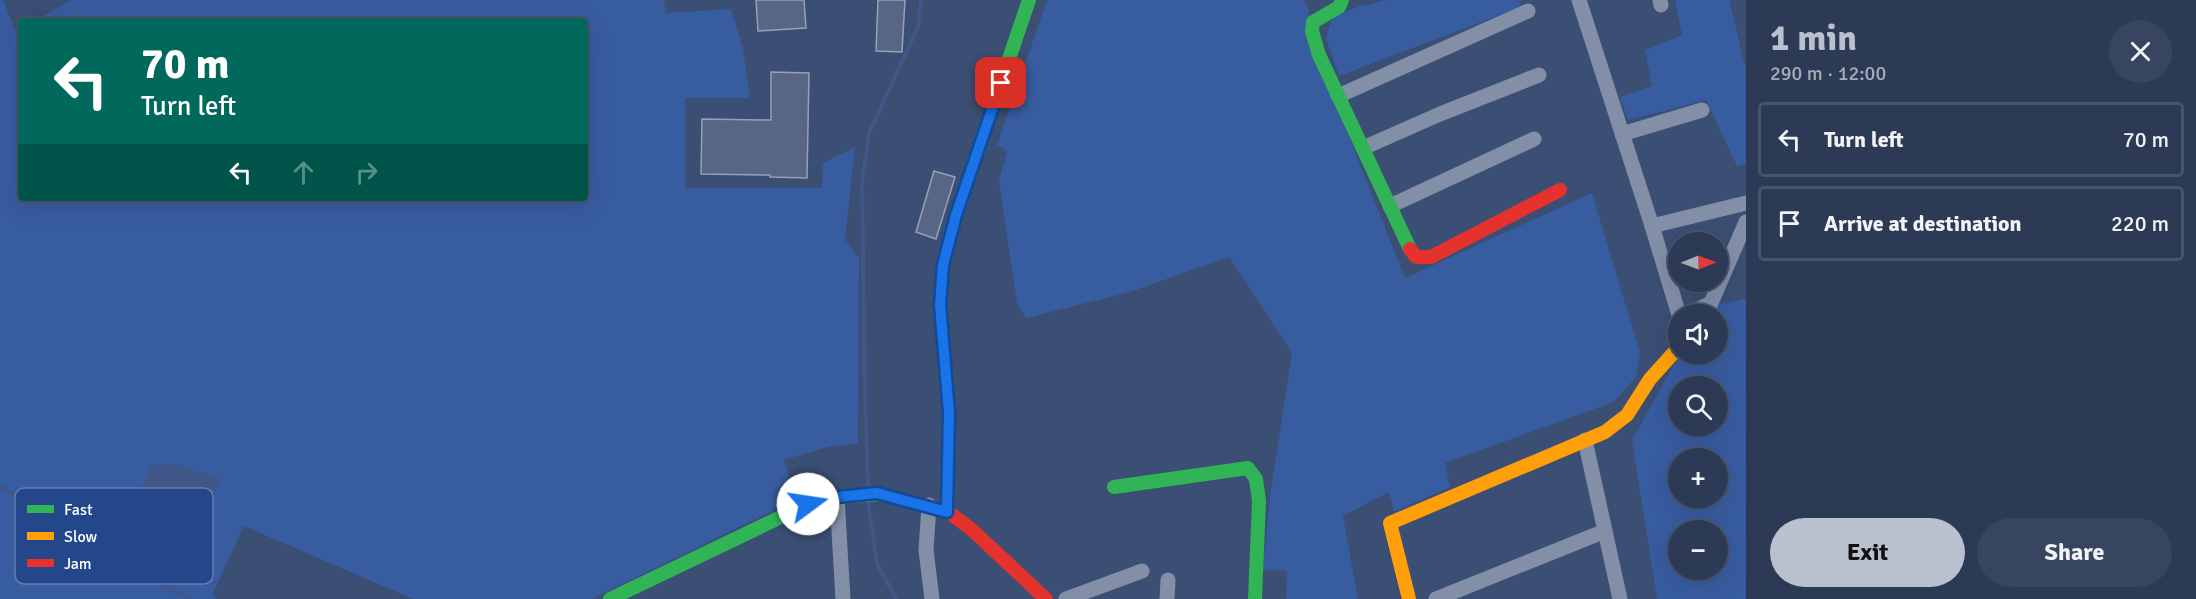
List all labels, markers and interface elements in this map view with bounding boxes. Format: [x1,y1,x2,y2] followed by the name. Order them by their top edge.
[1770,16,1857,61] text: 1 min
[2109,20,2172,83] button: close
[141,39,230,90] text: 70 m
[42,42,120,120] icon: left
[975,57,1026,108] pin
[1770,61,1886,86] text: 290 m · 12:00
[984,66,1017,99] icon: arrive
[141,90,236,123] text: Turn left
[1773,123,1806,156] icon: left
[1824,126,1904,153] text: Turn left
[2123,126,2169,153] text: 70 m
[224,156,257,189] icon: left
[287,156,320,189] icon: ahead
[350,156,383,189] icon: right
[1773,207,1806,240] icon: arrive
[1824,210,2021,237] text: Arrive at destination
[2111,210,2169,237] text: 220 m
[1668,232,1728,292] north arrow
[1668,232,1728,580] map controls
[1668,304,1728,364] button: sound
[1668,376,1728,436] button: search
[1668,448,1728,508] button: +
[776,472,840,536] position arrow
[15,488,213,584] legend
[64,500,93,520] text: Fast
[1770,518,1965,587] button: Exit
[1977,518,2172,587] button: Share
[1668,520,1728,580] button: −
[64,527,98,547] text: Slow
[64,554,92,574] text: Jam

